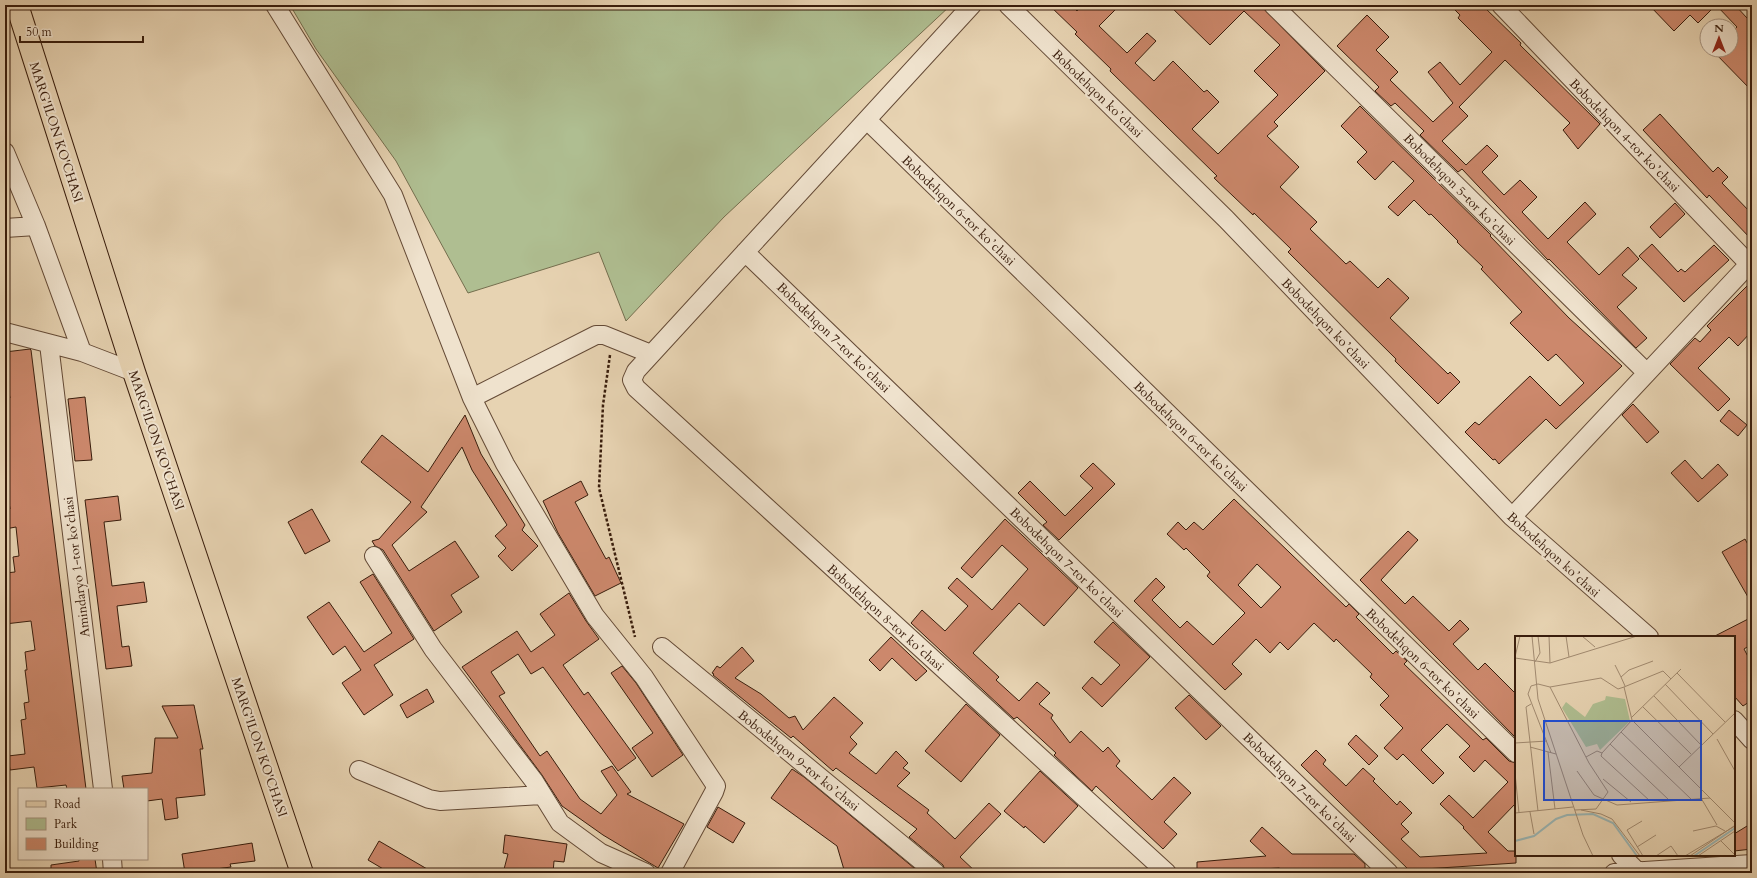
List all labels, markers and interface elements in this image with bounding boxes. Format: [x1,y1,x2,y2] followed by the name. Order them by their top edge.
[20,18,143,44] scale bar
[1699,18,1739,58] north arrow
[1714,21,1724,36] text: N
[26,24,53,40] text: 50 m
[1048,46,1147,142] street label: Bobodehqon koʼchasi
[25,60,87,205] street label: MARG'ILON KO'CHASI
[1565,75,1684,197] street label: Bobodehqon 4-tor koʼchasi
[1399,130,1520,250] street label: Bobodehqon 5-tor koʼchasi
[898,152,1019,270] street label: Bobodehqon 6-tor koʼchasi
[1277,274,1374,373] street label: Bobodehqon koʼchasi
[773,279,894,397] street label: Bobodehqon 7-tor koʼchasi
[124,368,188,513] street label: MARG'ILON KO'CHASI
[1130,378,1251,496] street label: Bobodehqon 6-tor koʼchasi
[59,495,95,638] street label: Amindaryo 1-tor koʻchasi
[1006,504,1127,622] street label: Bobodehqon 7-tor koʼchasi
[1503,508,1604,602] street label: Bobodehqon koʼchasi
[823,560,948,675] street label: Bobodehqon 8-tor koʼchasi
[1362,605,1483,723] street label: Bobodehqon 6-tor koʼchasi
[1515,636,1735,856] inset map
[227,675,291,820] street label: MARG'ILON KO'CHASI
[734,706,863,816] street label: Bobodehqon 9-tor koʼchasi
[1239,729,1360,847] street label: Bobodehqon 7-tor koʼchasi
[18,788,148,860] legend
[54,796,81,812] text: Road
[54,816,78,832] text: Park
[54,836,99,852] text: Building

